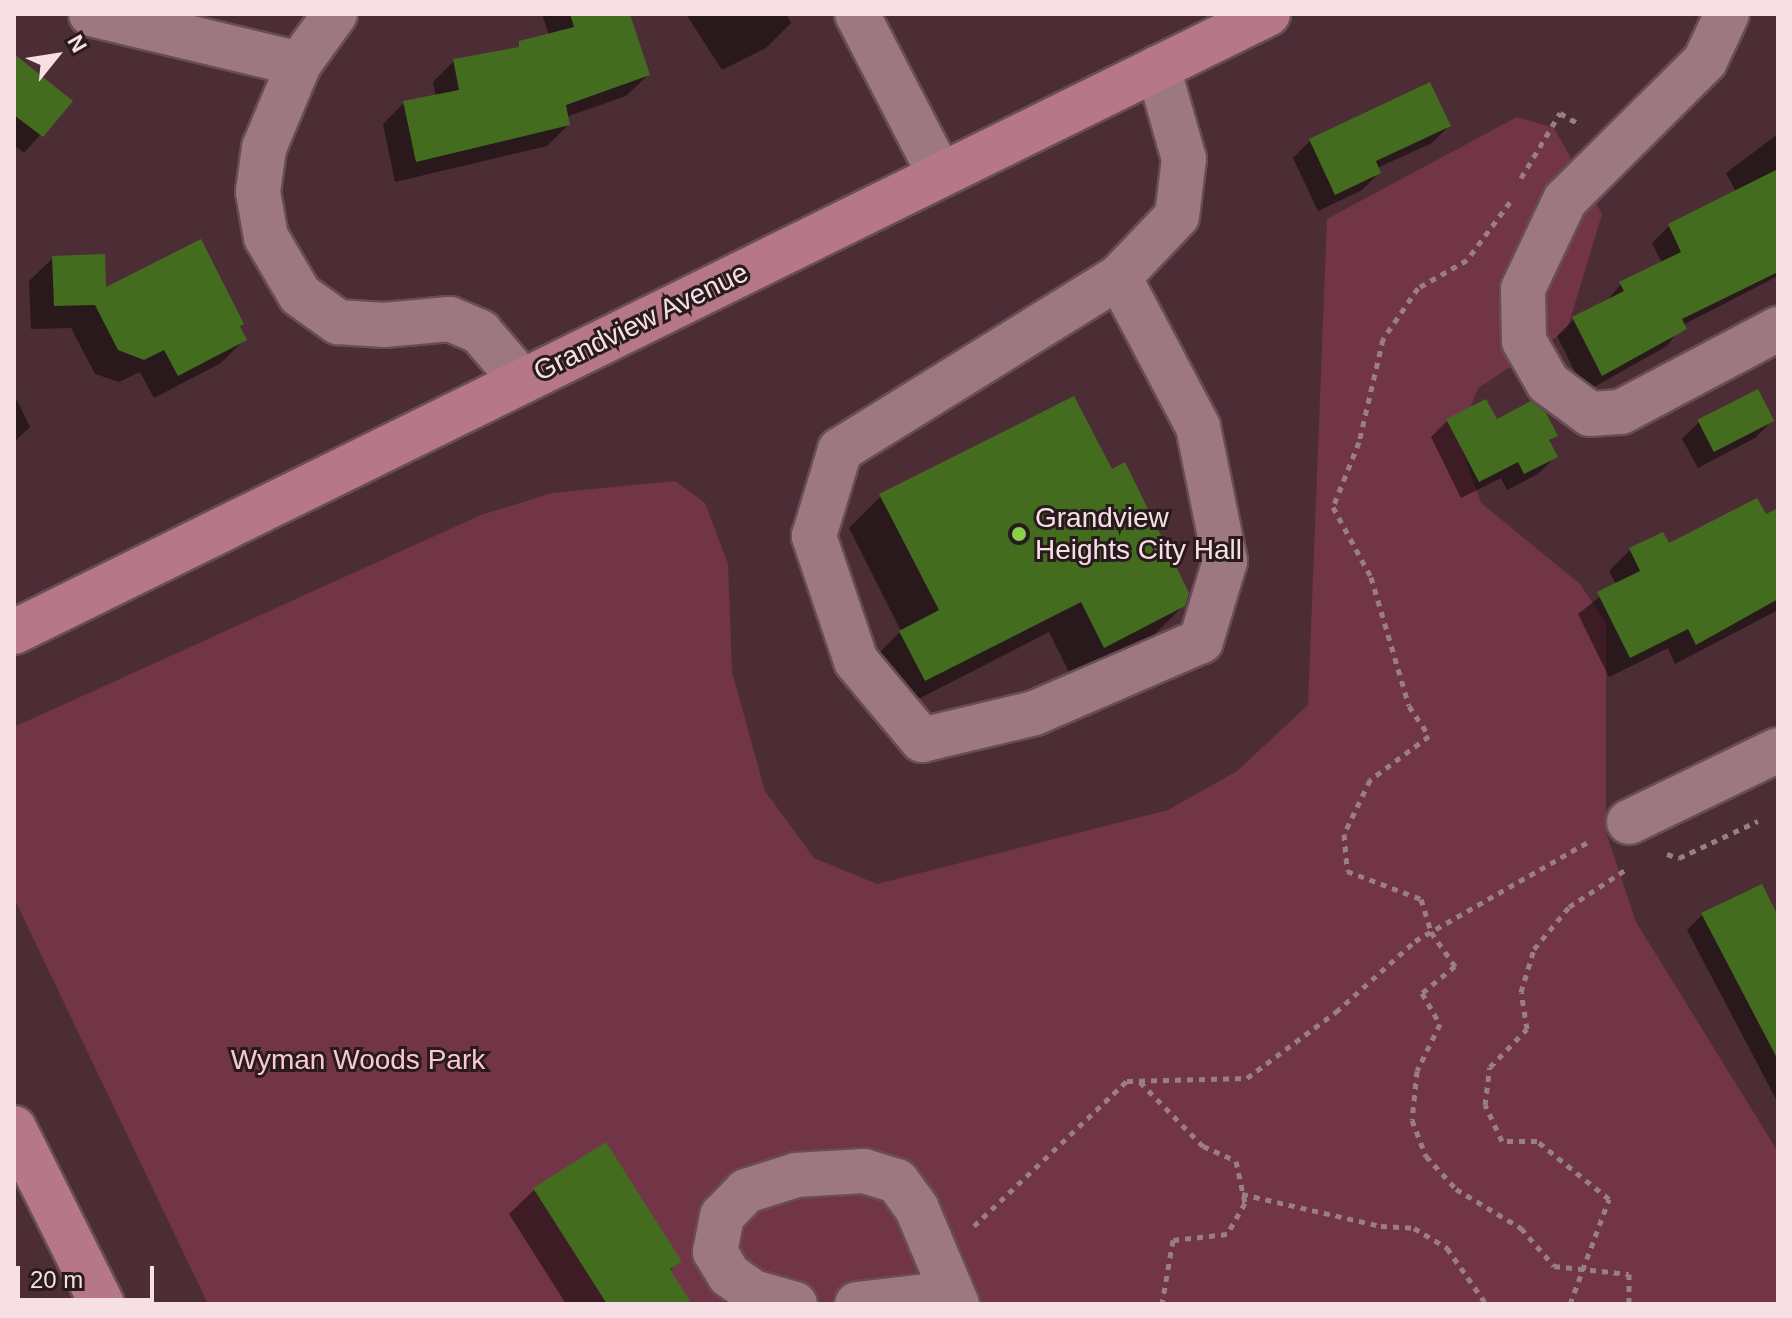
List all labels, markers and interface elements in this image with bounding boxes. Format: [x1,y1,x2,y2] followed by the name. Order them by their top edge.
[16,16,96,96] north arrow
[62,31,92,57] text: N
[528,255,754,389] street label: Grandview Avenue
[1035,501,1242,567] place label: Grandview Heights City Hall
[1010,525,1028,543] marker: Grandview Heights City Hall
[231,1043,485,1077] park label: Wyman Woods Park
[20,1250,158,1300] scale bar
[30,1266,83,1293] text: 20 m

